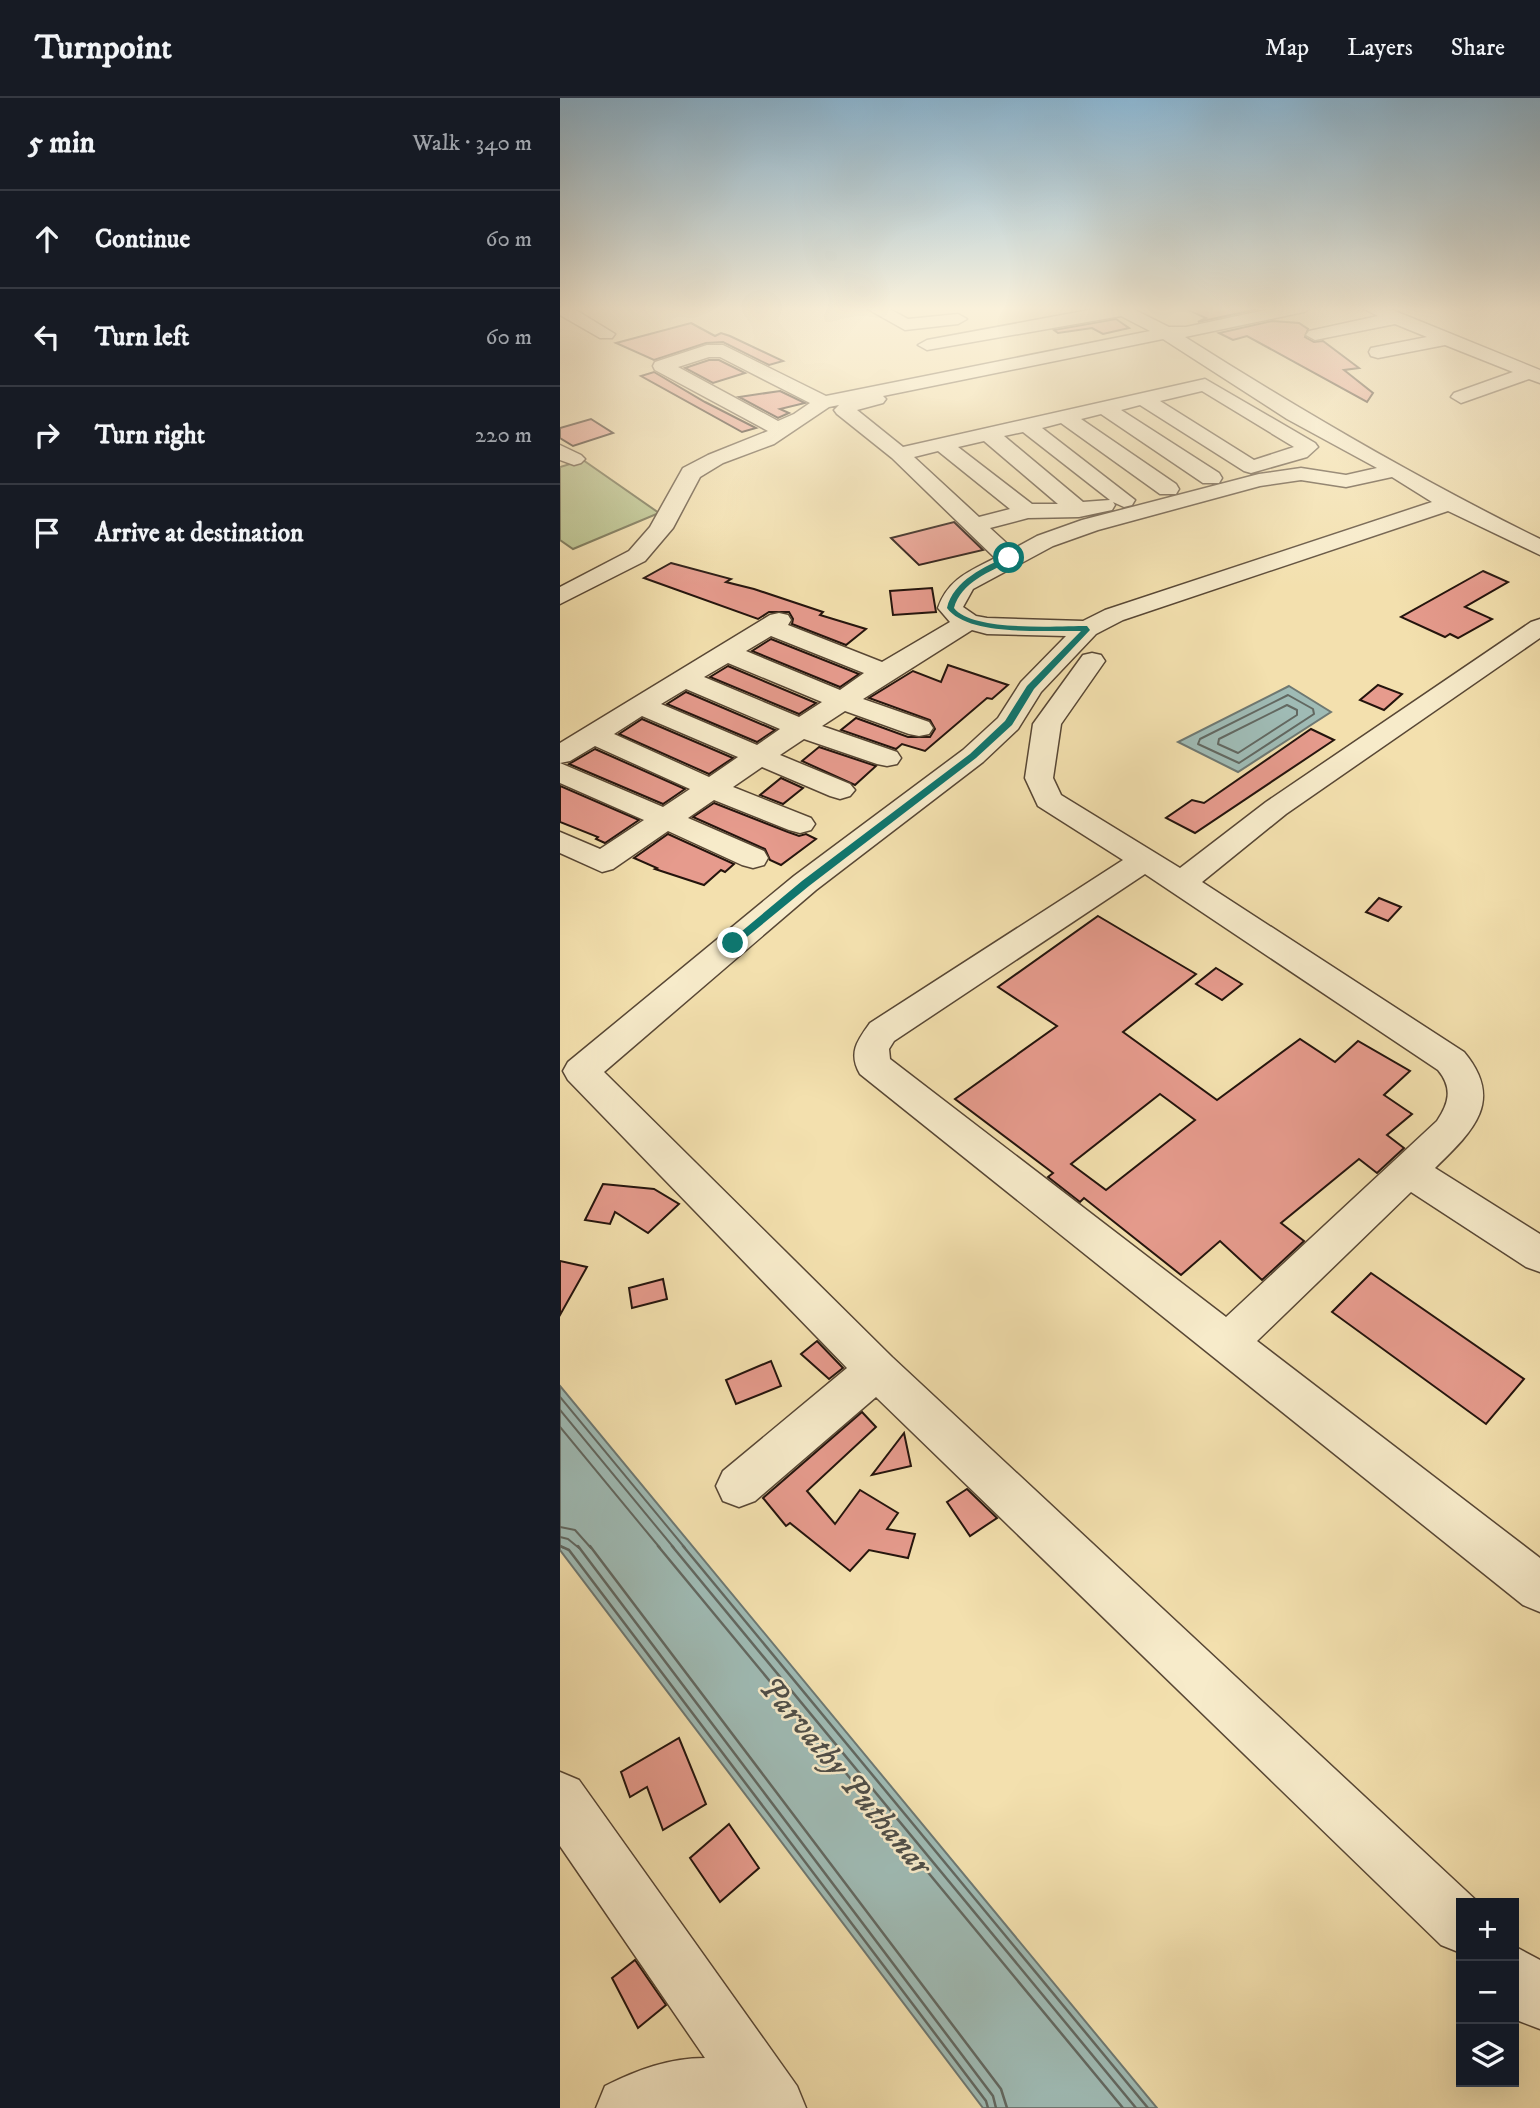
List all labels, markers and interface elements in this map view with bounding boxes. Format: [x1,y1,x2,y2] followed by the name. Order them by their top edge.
[35,28,172,69] text: Turnpoint
[1265,33,1309,63] text: Map
[1347,33,1413,63] text: Layers
[1451,33,1505,63] text: Share
[28,125,95,162] text: 5 min
[412,129,532,158] text: Walk · 340 m
[28,220,66,258] icon: ahead
[95,223,190,256] text: Continue
[485,225,532,254] text: 60 m
[28,318,66,356] icon: left
[95,321,189,354] text: Turn left
[485,323,532,352] text: 60 m
[28,416,66,454] icon: right
[95,419,205,452] text: Turn right
[475,421,532,450] text: 220 m
[28,514,66,552] icon: arrive
[95,517,304,550] text: Arrive at destination
[993,542,1024,573] route start
[717,927,748,958] route end
[750,1668,942,1886] water label: Parvathy Puthanar
[1456,1898,1519,2087] map controls
[1456,1898,1519,1961] button: +
[1456,1961,1519,2024] button: −
[1456,2024,1519,2087] button: layers

